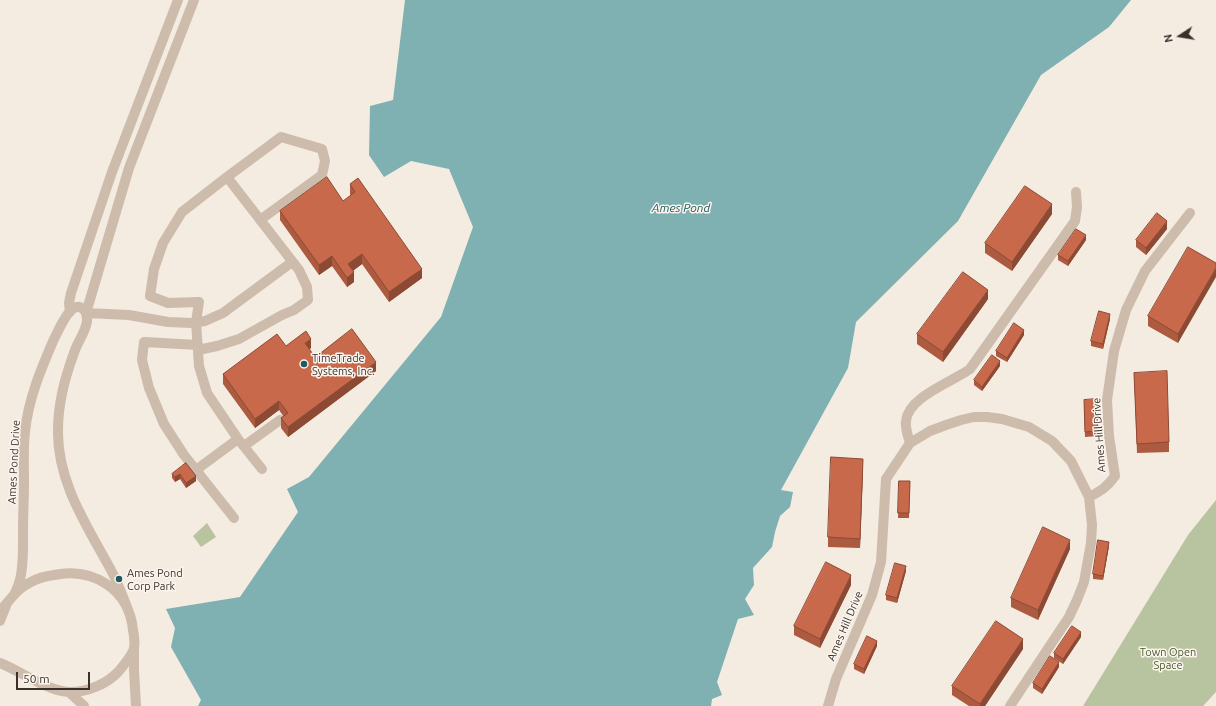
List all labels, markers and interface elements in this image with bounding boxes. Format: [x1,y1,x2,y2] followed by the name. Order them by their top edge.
[1160,16,1200,56] north arrow
[1162,33,1175,44] text: N
[652,201,710,215] water label: Ames Pond
[312,351,375,377] place label: TimeTrade Systems, Inc.
[299,359,309,369] marker: TimeTrade Systems, Inc.
[1090,397,1108,473] street label: Ames Hill Drive
[5,420,23,504] street label: Ames Pond Drive
[127,566,183,592] place label: Ames Pond Corp Park
[114,574,124,584] marker: Ames Pond Corp Park
[824,589,866,663] street label: Ames Hill Drive
[1140,645,1196,671] park label: Town Open Space
[18,664,92,690] scale bar
[23,672,50,685] text: 50 m

